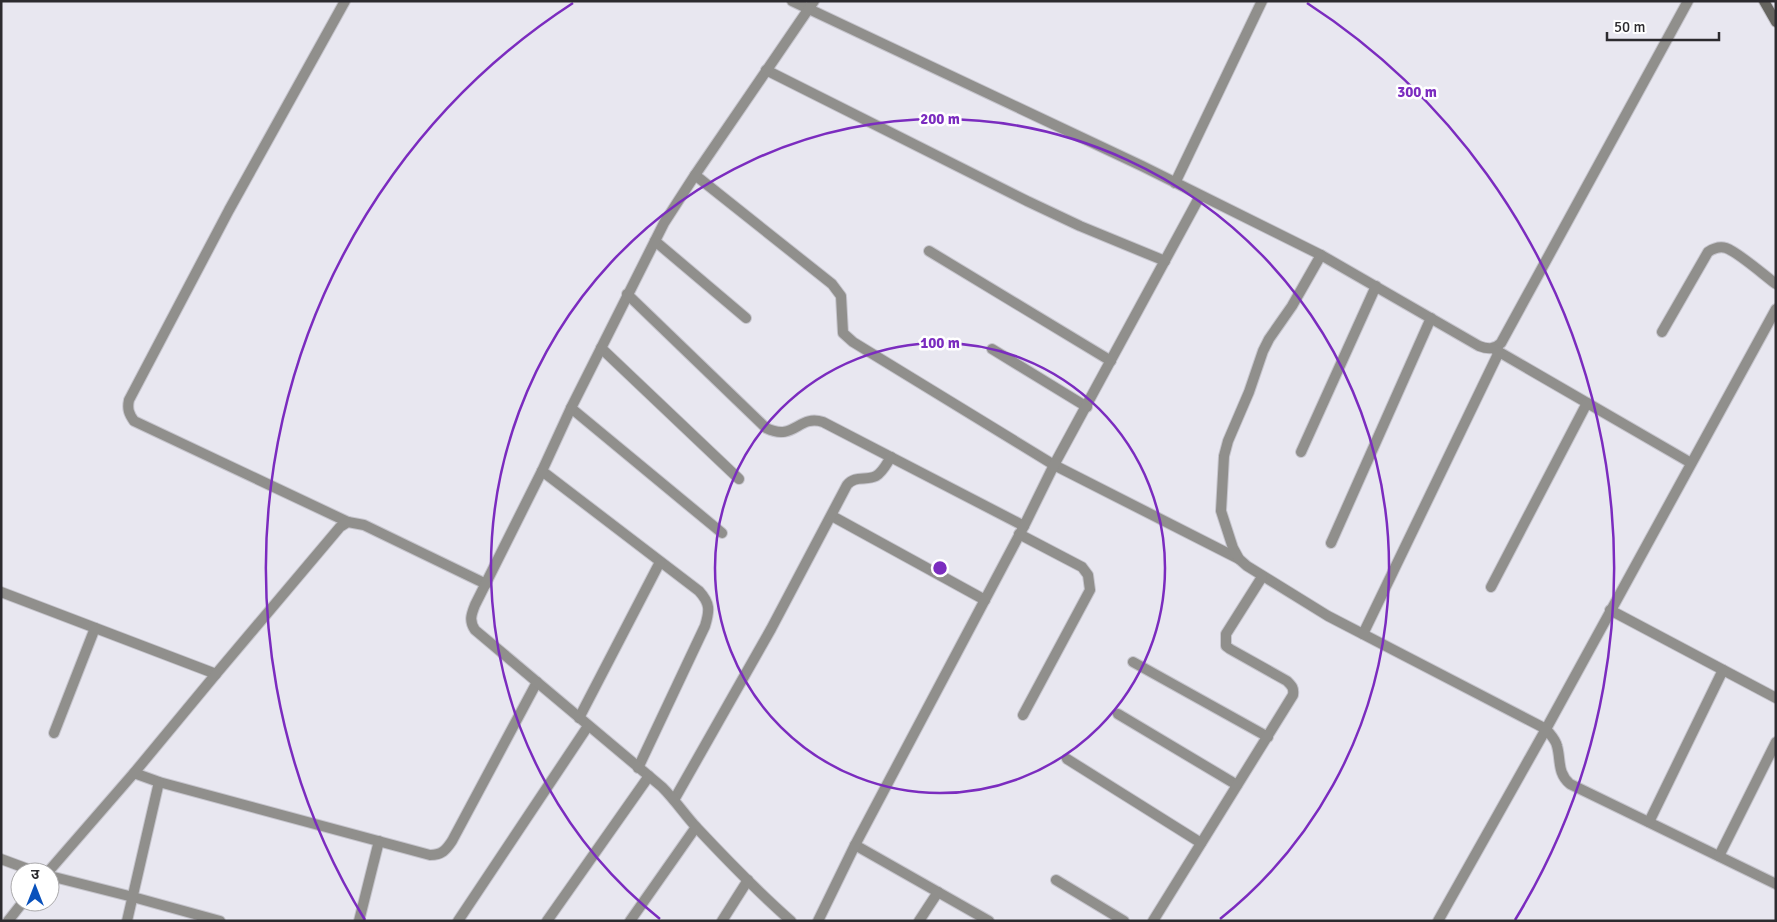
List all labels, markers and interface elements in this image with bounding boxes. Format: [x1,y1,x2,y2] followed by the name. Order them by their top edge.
[1607,10,1720,42] scale bar
[1614,18,1645,36] text: 50 m
[1397,83,1437,101] text: 300 m
[920,110,960,128] text: 200 m
[920,334,960,352] text: 100 m
[931,559,949,577] centre of rings
[10,862,60,912] north arrow
[31,866,40,883] text: उ

